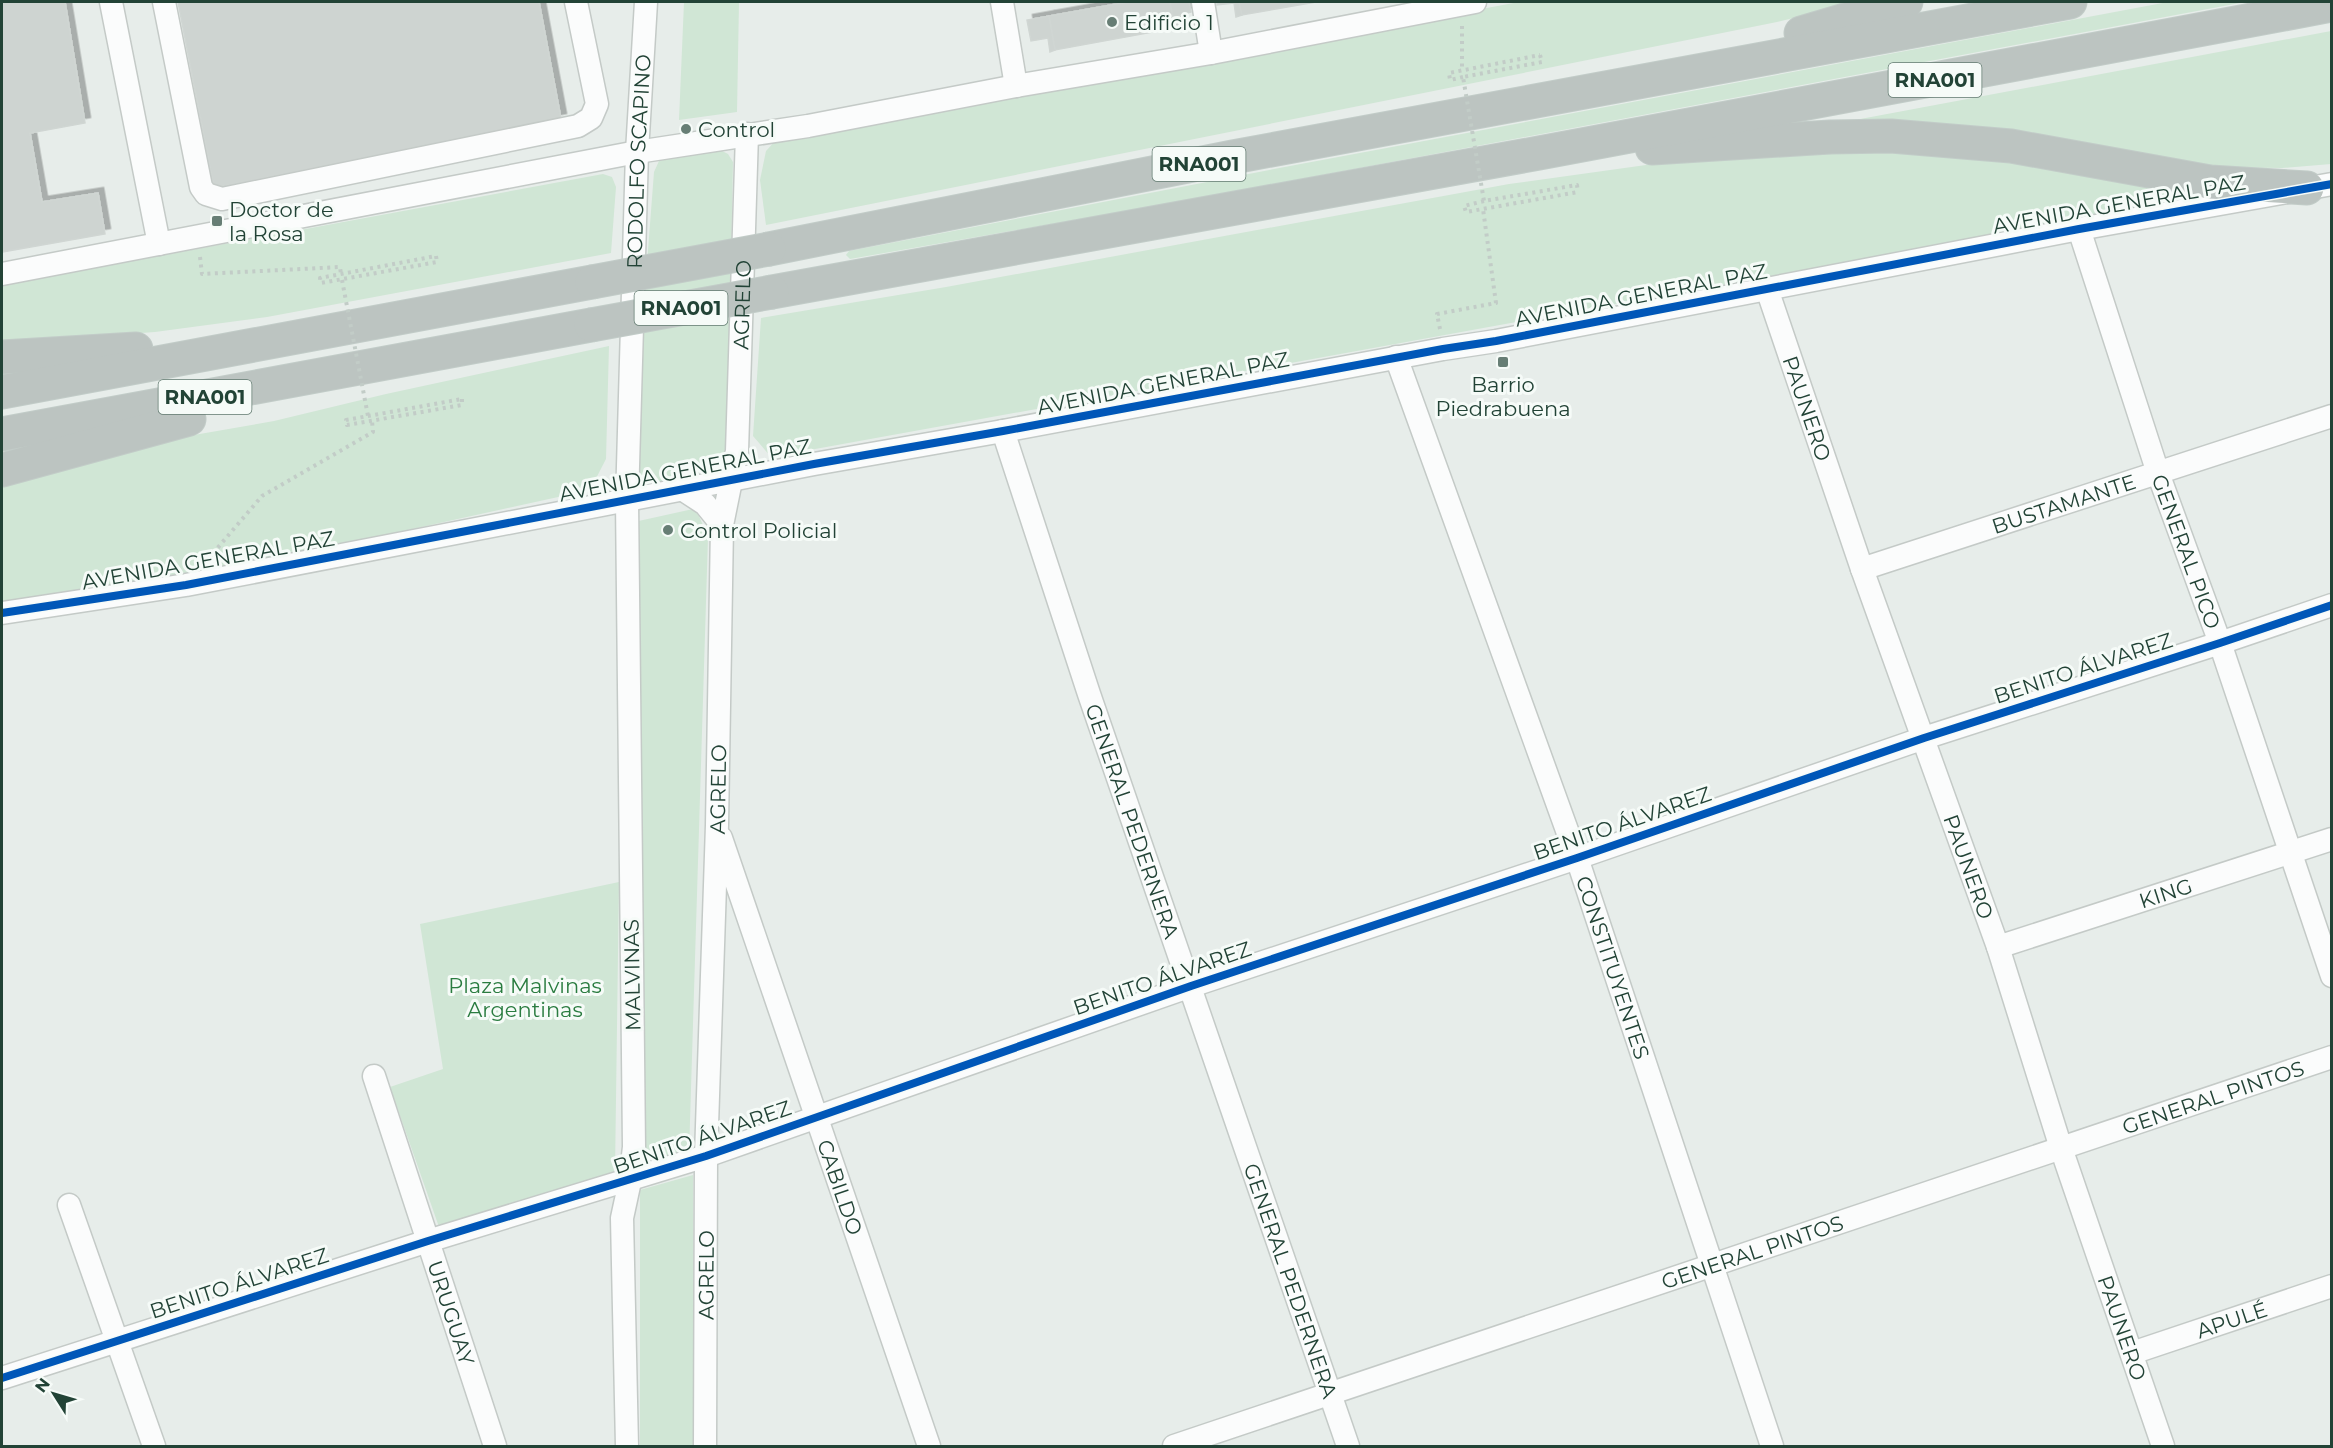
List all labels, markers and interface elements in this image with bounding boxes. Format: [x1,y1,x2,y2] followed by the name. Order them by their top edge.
[1124,10,1214,35] place label: Edificio 1
[1105,15,1119,29] marker: Edificio 1
[621,53,655,269] street label: RODOLFO SCAPINO
[1888,63,1982,97] road number: RNA001
[698,117,775,142] place label: Control
[679,122,693,136] marker: Control
[1152,147,1246,181] road number: RNA001
[1991,169,2247,239] street label: AVENIDA GENERAL PAZ
[229,197,334,246] place label: Doctor de la Rosa
[210,214,224,228] marker: Doctor de la Rosa
[1513,258,1769,332] street label: AVENIDA GENERAL PAZ
[728,259,756,350] street label: AGRELO
[634,291,728,325] road number: RNA001
[1035,346,1291,420] street label: AVENIDA GENERAL PAZ
[1778,352,1837,464] street label: PAUNERO
[1496,355,1510,369] marker: Barrio Piedrabuena
[1435,372,1571,421] place label: Barrio Piedrabuena
[158,380,252,414] road number: RNA001
[557,433,813,507] street label: AVENIDA GENERAL PAZ
[1988,468,2139,538] street label: BUSTAMANTE
[2147,471,2226,632] street label: GENERAL PICO
[680,518,837,543] place label: Control Policial
[661,523,675,537] marker: Control Policial
[80,525,336,595] street label: AVENIDA GENERAL PAZ
[1990,627,2176,709] street label: BENITO ÁLVAREZ
[1081,700,1185,942] street label: GENERAL PEDERNERA
[704,744,731,835] street label: AGRELO
[1530,781,1714,865] street label: BENITO ÁLVAREZ
[1939,811,1999,922] street label: PAUNERO
[1571,873,1655,1062] street label: CONSTITUYENTES
[2136,873,2195,913] street label: KING
[619,919,645,1031] street label: MALVINAS
[1070,936,1254,1020] street label: BENITO ÁLVAREZ
[448,973,602,1022] park label: Plaza Malvinas Argentinas
[2119,1055,2307,1139] street label: GENERAL PINTOS
[610,1095,794,1179] street label: BENITO ÁLVAREZ
[813,1136,868,1238] street label: CABILDO
[1239,1160,1343,1402] street label: GENERAL PEDERNERA
[1658,1210,1846,1294] street label: GENERAL PINTOS
[693,1230,718,1320] street label: AGRELO
[146,1242,332,1324] street label: BENITO ÁLVAREZ
[423,1257,480,1369] street label: URUGUAY
[2093,1272,2152,1384] street label: PAUNERO
[2193,1296,2270,1343] street label: APULÉ
[24,1364,84,1424] north arrow
[31,1374,54,1396] text: N

